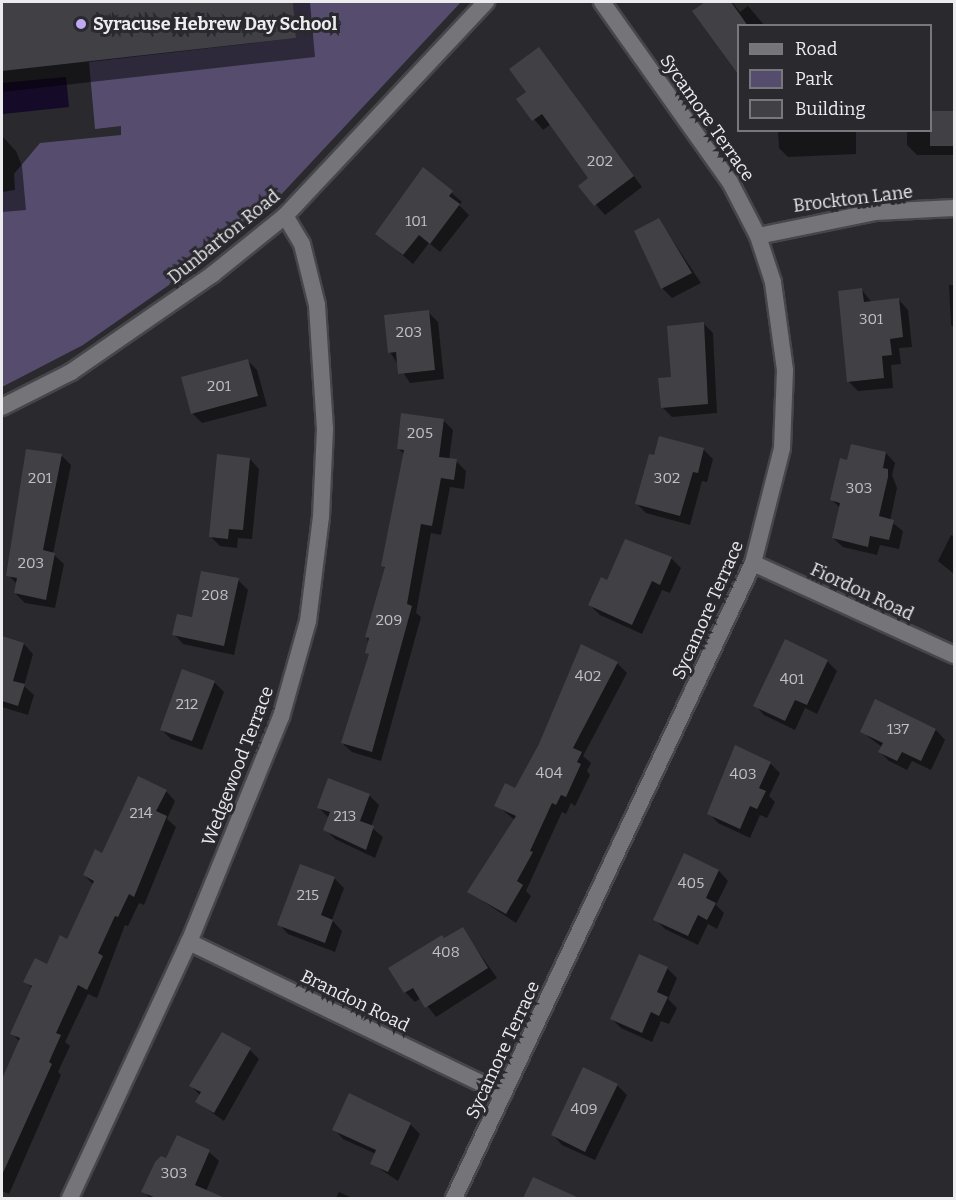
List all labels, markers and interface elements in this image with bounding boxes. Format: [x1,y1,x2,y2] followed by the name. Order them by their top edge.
[93,13,337,35] place label: Syracuse Hebrew Day School
[74,17,88,31] marker: Syracuse Hebrew Day School
[737,24,932,132] legend
[795,38,837,60] text: Road
[655,50,759,186] street label: Sycamore Terrace
[795,68,833,90] text: Park
[795,98,866,120] text: Building
[587,153,613,171] house number: 202
[792,181,914,217] street label: Brockton Lane
[164,185,284,289] street label: Dunbarton Road
[405,213,427,231] house number: 101
[859,311,883,329] house number: 301
[396,324,422,342] house number: 203
[207,378,231,396] house number: 201
[407,425,433,443] house number: 205
[28,470,52,488] house number: 201
[654,470,680,488] house number: 302
[846,480,872,498] house number: 303
[668,537,748,683] street label: Sycamore Terrace
[18,555,44,573] house number: 203
[807,559,917,625] street label: Fiordon Road
[202,587,228,605] house number: 208
[376,612,402,630] house number: 209
[575,668,601,686] house number: 402
[780,671,804,689] house number: 401
[198,683,278,849] street label: Wedgewood Terrace
[176,696,198,714] house number: 212
[887,721,909,739] house number: 137
[535,765,563,783] house number: 404
[730,766,756,784] house number: 403
[129,805,153,823] house number: 214
[334,808,356,826] house number: 213
[678,875,704,893] house number: 405
[297,887,319,905] house number: 215
[432,944,460,962] house number: 408
[297,965,413,1037] street label: Brandon Road
[462,978,544,1122] street label: Sycamore Terrace
[570,1101,598,1119] house number: 409
[161,1165,187,1183] house number: 303

